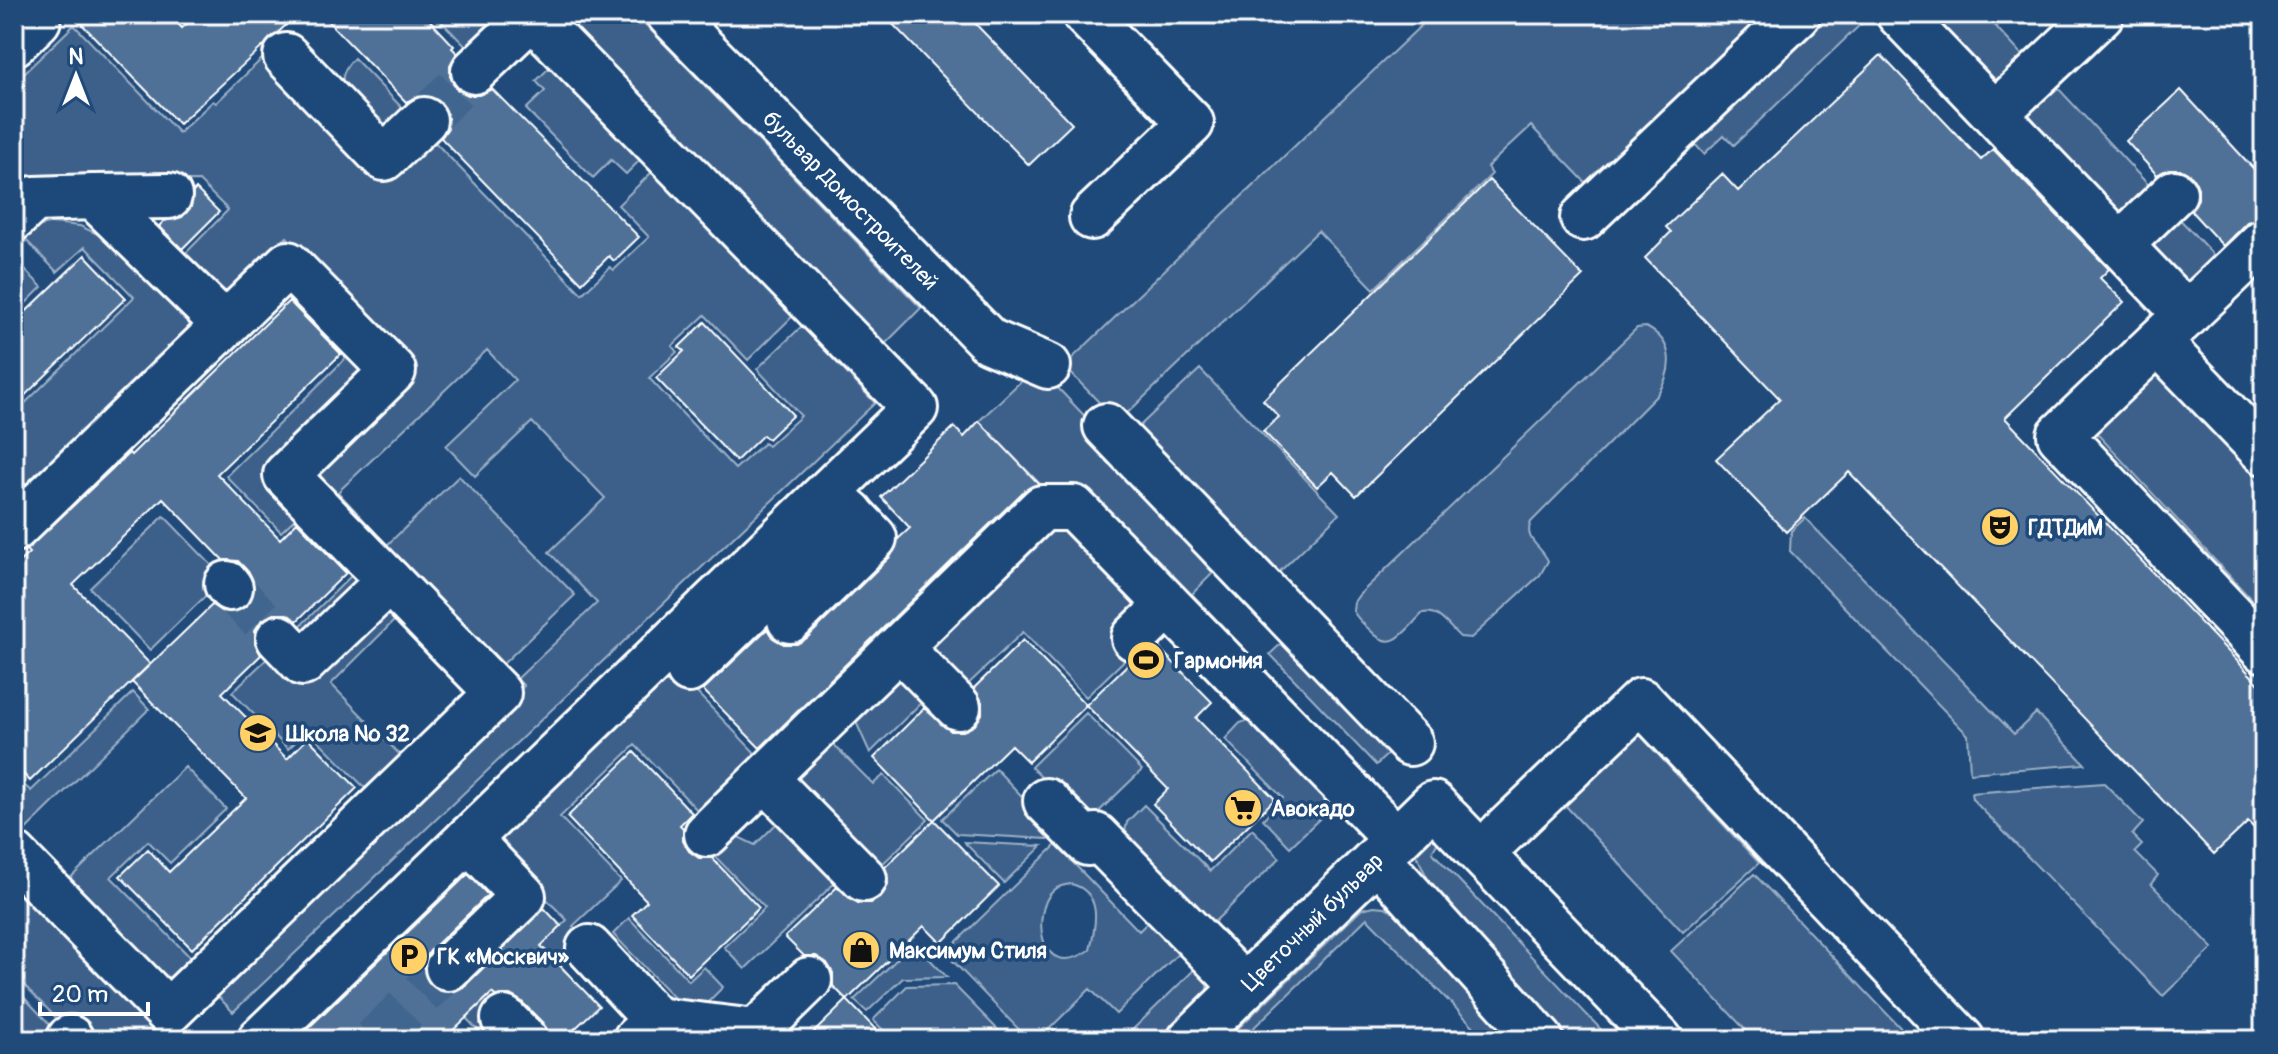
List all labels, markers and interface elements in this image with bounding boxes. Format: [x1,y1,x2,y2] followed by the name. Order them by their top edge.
[36,36,116,116] north arrow
[69,43,84,71] text: N
[756,105,944,296] street label: бульвар Домостроителей
[1979,506,2021,548] theatre icon: ГДТДиМ
[2028,514,2103,542] place label: ГДТДиМ
[1125,639,1167,681] sports icon: Гармония
[1174,647,1263,675] place label: Гармония
[237,712,279,754] school or university icon: Школа № 32
[285,720,410,748] place label: Школа № 32
[1222,787,1264,829] supermarket icon: Авокадо
[1271,795,1355,823] place label: Авокадо
[1236,847,1389,997] street label: Цветочный бульвар
[840,929,882,971] shop icon: Максимум Стиля
[388,935,430,977] parking icon: ГК «Москвич»
[889,937,1047,965] place label: Максимум Стиля
[437,943,570,971] place label: ГК «Москвич»
[40,966,148,1016] scale bar
[52,980,108,1009] text: 20 m

